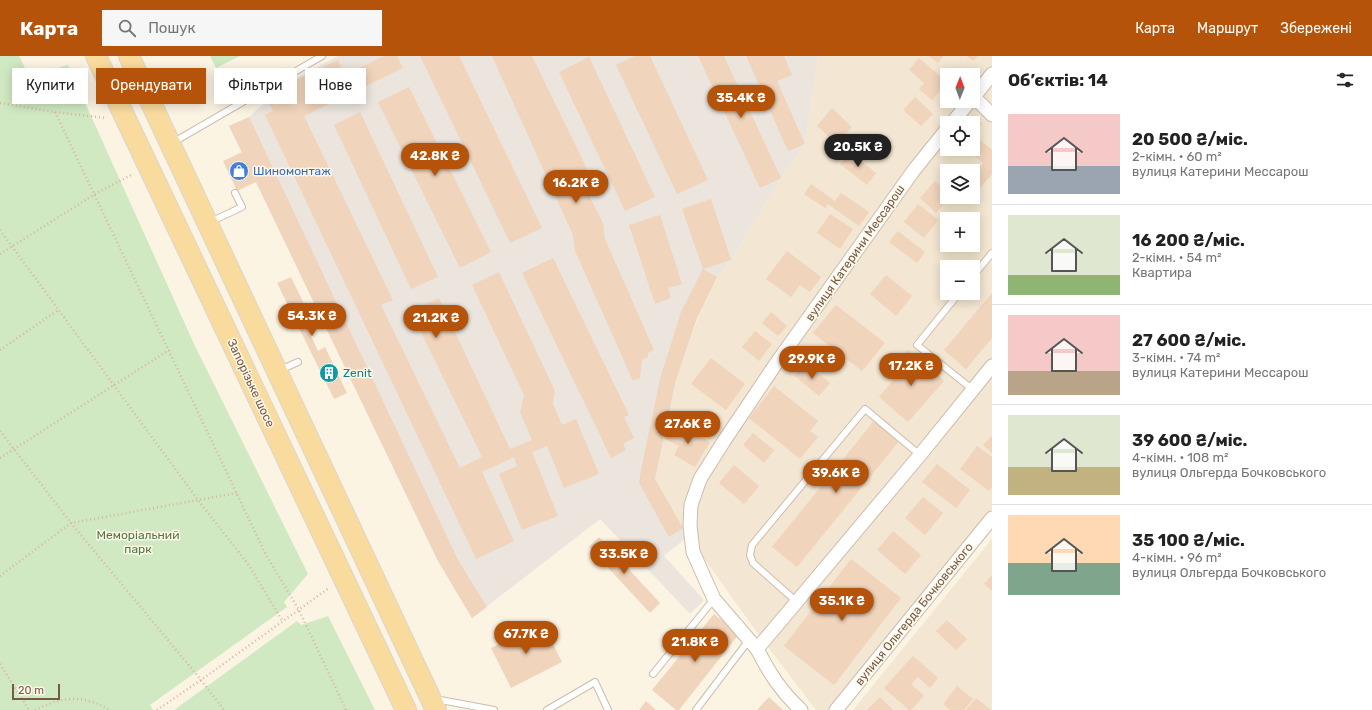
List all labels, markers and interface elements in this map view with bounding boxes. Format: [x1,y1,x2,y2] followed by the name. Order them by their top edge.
[102,10,382,46] search box
[20,17,78,40] text: Карта
[116,17,138,39] icon: search
[148,19,196,37] text: Пошук
[1135,20,1175,37] text: Карта
[1197,20,1258,37] text: Маршрут
[1280,20,1352,37] text: Збережені
[12,68,88,104] chip: Купити
[96,68,206,104] chip: Орендувати
[214,68,297,104] chip: Фільтри
[305,68,366,104] chip: Нове
[940,68,980,108] north arrow
[940,68,980,300] map controls
[1334,69,1356,91] icon: filters
[1008,70,1108,90] text: Об’єктів: 14
[704,85,778,119] pin: 35.4K ₴
[716,90,766,105] text: 35.4K ₴
[940,116,980,156] button: locate
[1132,129,1248,149] text: 20 500 ₴/міс.
[1040,130,1088,178] icon: home
[821,134,895,168] pin: 20.5K ₴
[833,139,883,154] text: 20.5K ₴
[398,143,472,177] pin: 42.8K ₴
[410,148,460,163] text: 42.8K ₴
[1132,149,1222,164] text: 2-кімн. · 60 m²
[228,160,250,182] shop icon: Шиномонтаж
[253,164,331,178] place label: Шиномонтаж
[940,164,980,204] button: layers
[1132,164,1308,179] text: вулиця Катерини Мессарош
[539,170,613,204] pin: 16.2K ₴
[552,175,600,190] text: 16.2K ₴
[803,182,907,324] street label: вулиця Катерини Мессарош
[940,212,980,252] button: +
[1132,230,1245,250] text: 16 200 ₴/міс.
[1040,231,1088,279] icon: home
[1132,250,1221,265] text: 2-кімн. · 54 m²
[940,260,980,300] button: −
[1132,265,1192,280] text: Квартира
[275,303,349,337] pin: 54.3K ₴
[399,305,473,339] pin: 21.2K ₴
[287,308,337,323] text: 54.3K ₴
[412,310,460,325] text: 21.2K ₴
[1132,330,1246,350] text: 27 600 ₴/міс.
[1040,331,1088,379] icon: home
[224,337,278,430] street label: Запорізьке шосе
[775,346,849,380] pin: 29.9K ₴
[1132,350,1220,365] text: 3-кімн. · 74 m²
[788,351,836,366] text: 29.9K ₴
[874,353,948,387] pin: 17.2K ₴
[888,358,934,373] text: 17.2K ₴
[318,362,340,384] building icon: Zenit
[1132,365,1308,380] text: вулиця Катерини Мессарош
[343,366,372,380] place label: Zenit
[651,411,725,445] pin: 27.6K ₴
[664,416,712,431] text: 27.6K ₴
[1132,430,1247,450] text: 39 600 ₴/міс.
[1040,431,1088,479] icon: home
[1132,450,1228,465] text: 4-кімн. · 108 m²
[799,460,873,494] pin: 39.6K ₴
[812,465,860,480] text: 39.6K ₴
[1132,465,1326,480] text: вулиця Ольгерда Бочковського
[97,528,179,556] park label: Меморіальний парк
[1132,530,1245,550] text: 35 100 ₴/міс.
[1040,531,1088,579] icon: home
[852,540,976,688] street label: вулиця Ольгерда Бочковського
[587,541,661,575] pin: 33.5K ₴
[599,546,649,561] text: 33.5K ₴
[1132,550,1222,565] text: 4-кімн. · 96 m²
[1132,565,1326,580] text: вулиця Ольгерда Бочковського
[805,588,879,622] pin: 35.1K ₴
[819,593,865,608] text: 35.1K ₴
[489,621,563,655] pin: 67.7K ₴
[503,626,549,641] text: 67.7K ₴
[658,629,732,663] pin: 21.8K ₴
[671,634,719,649] text: 21.8K ₴
[12,682,60,701] scale bar
[18,684,44,697] text: 20 m

